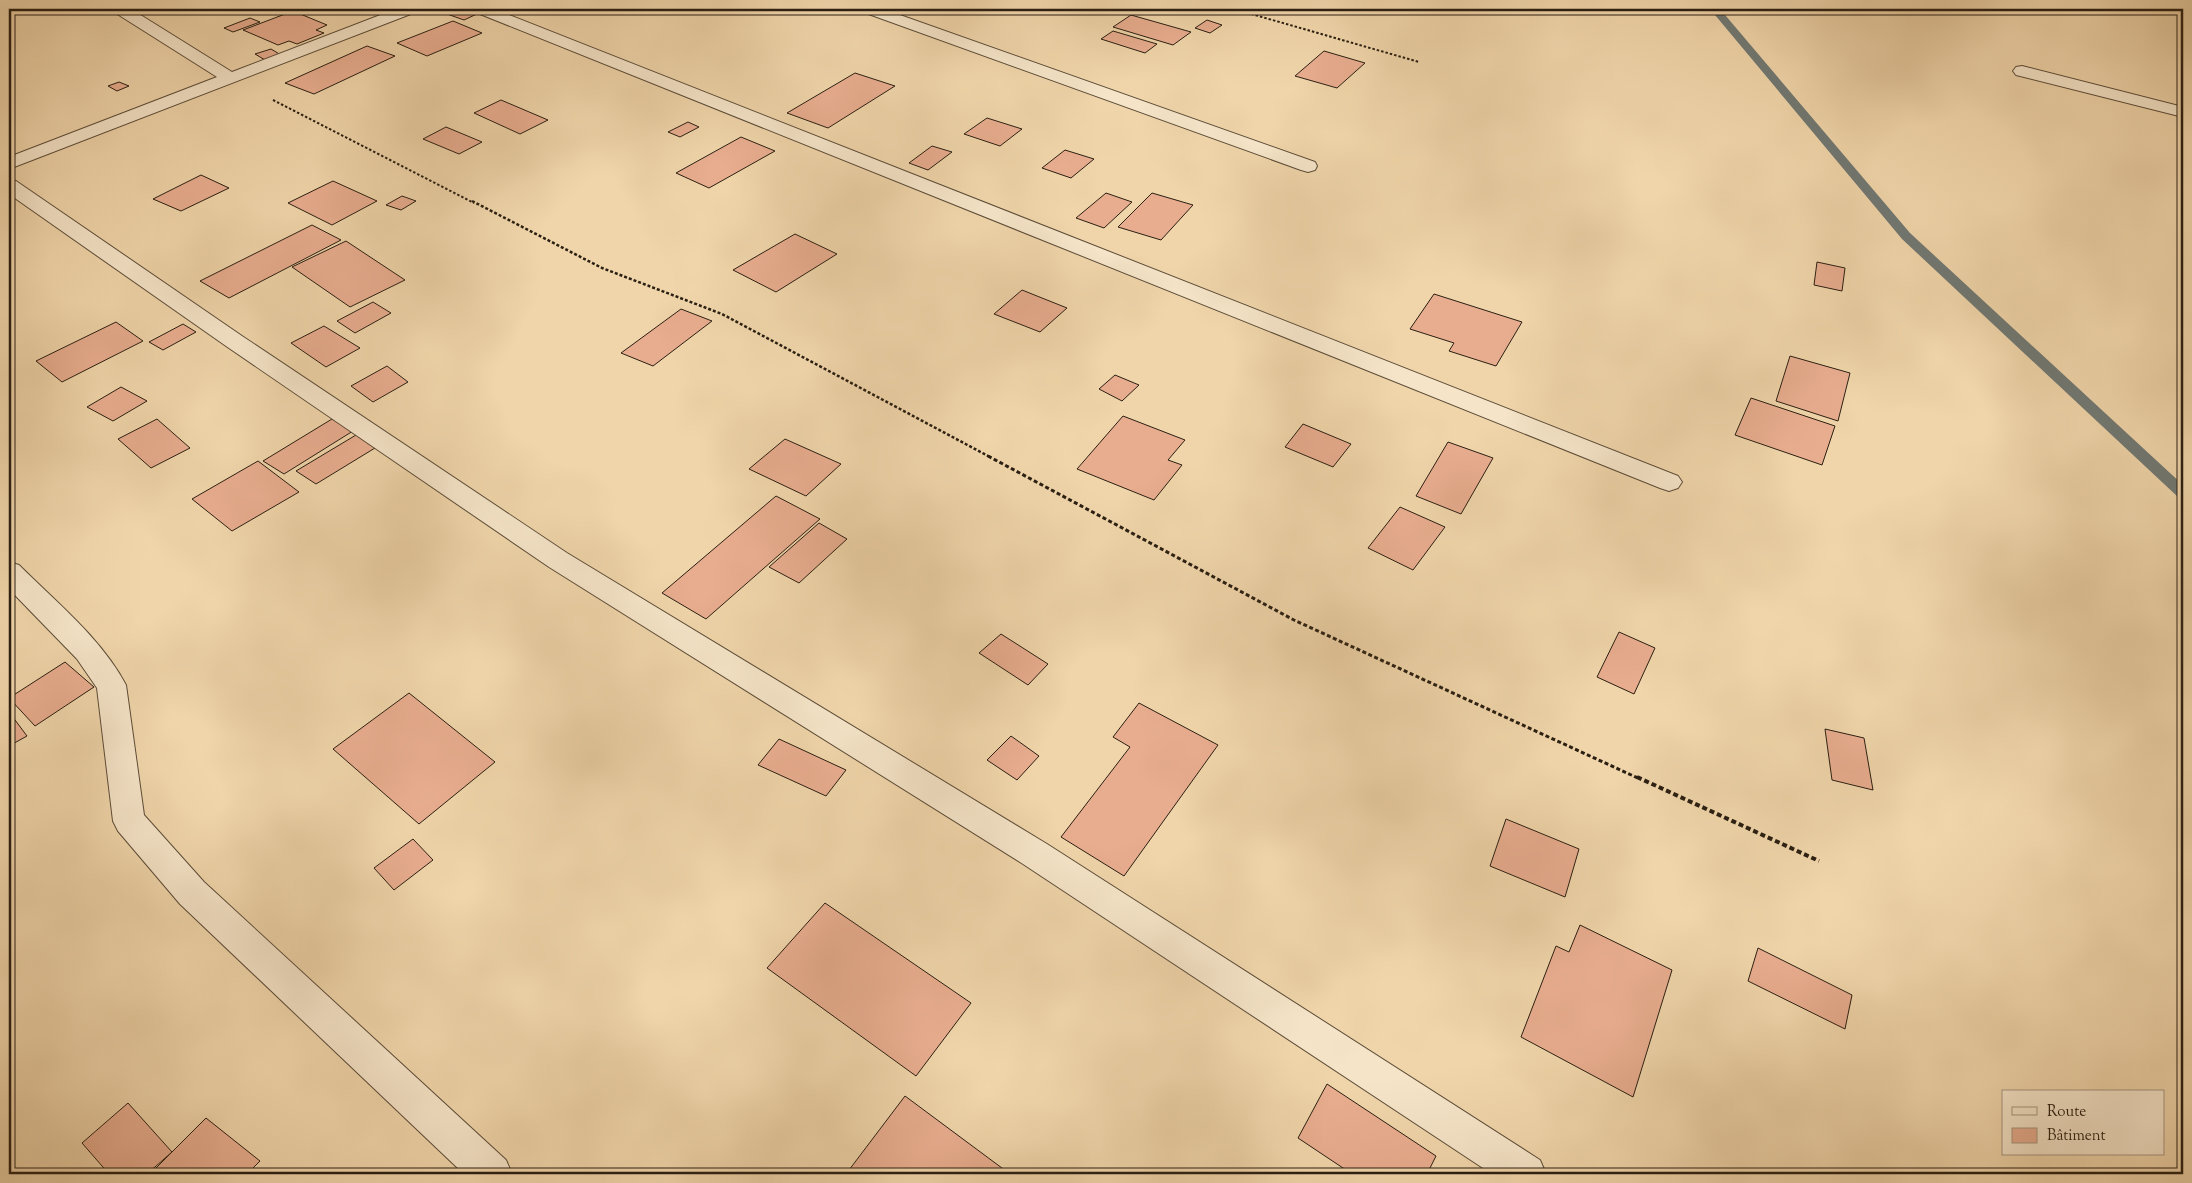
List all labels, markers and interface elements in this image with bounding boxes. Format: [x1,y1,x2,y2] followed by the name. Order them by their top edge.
[2002,1090,2164,1156] legend
[2047,1102,2086,1123] text: Route
[2047,1126,2106,1147] text: Bâtiment

